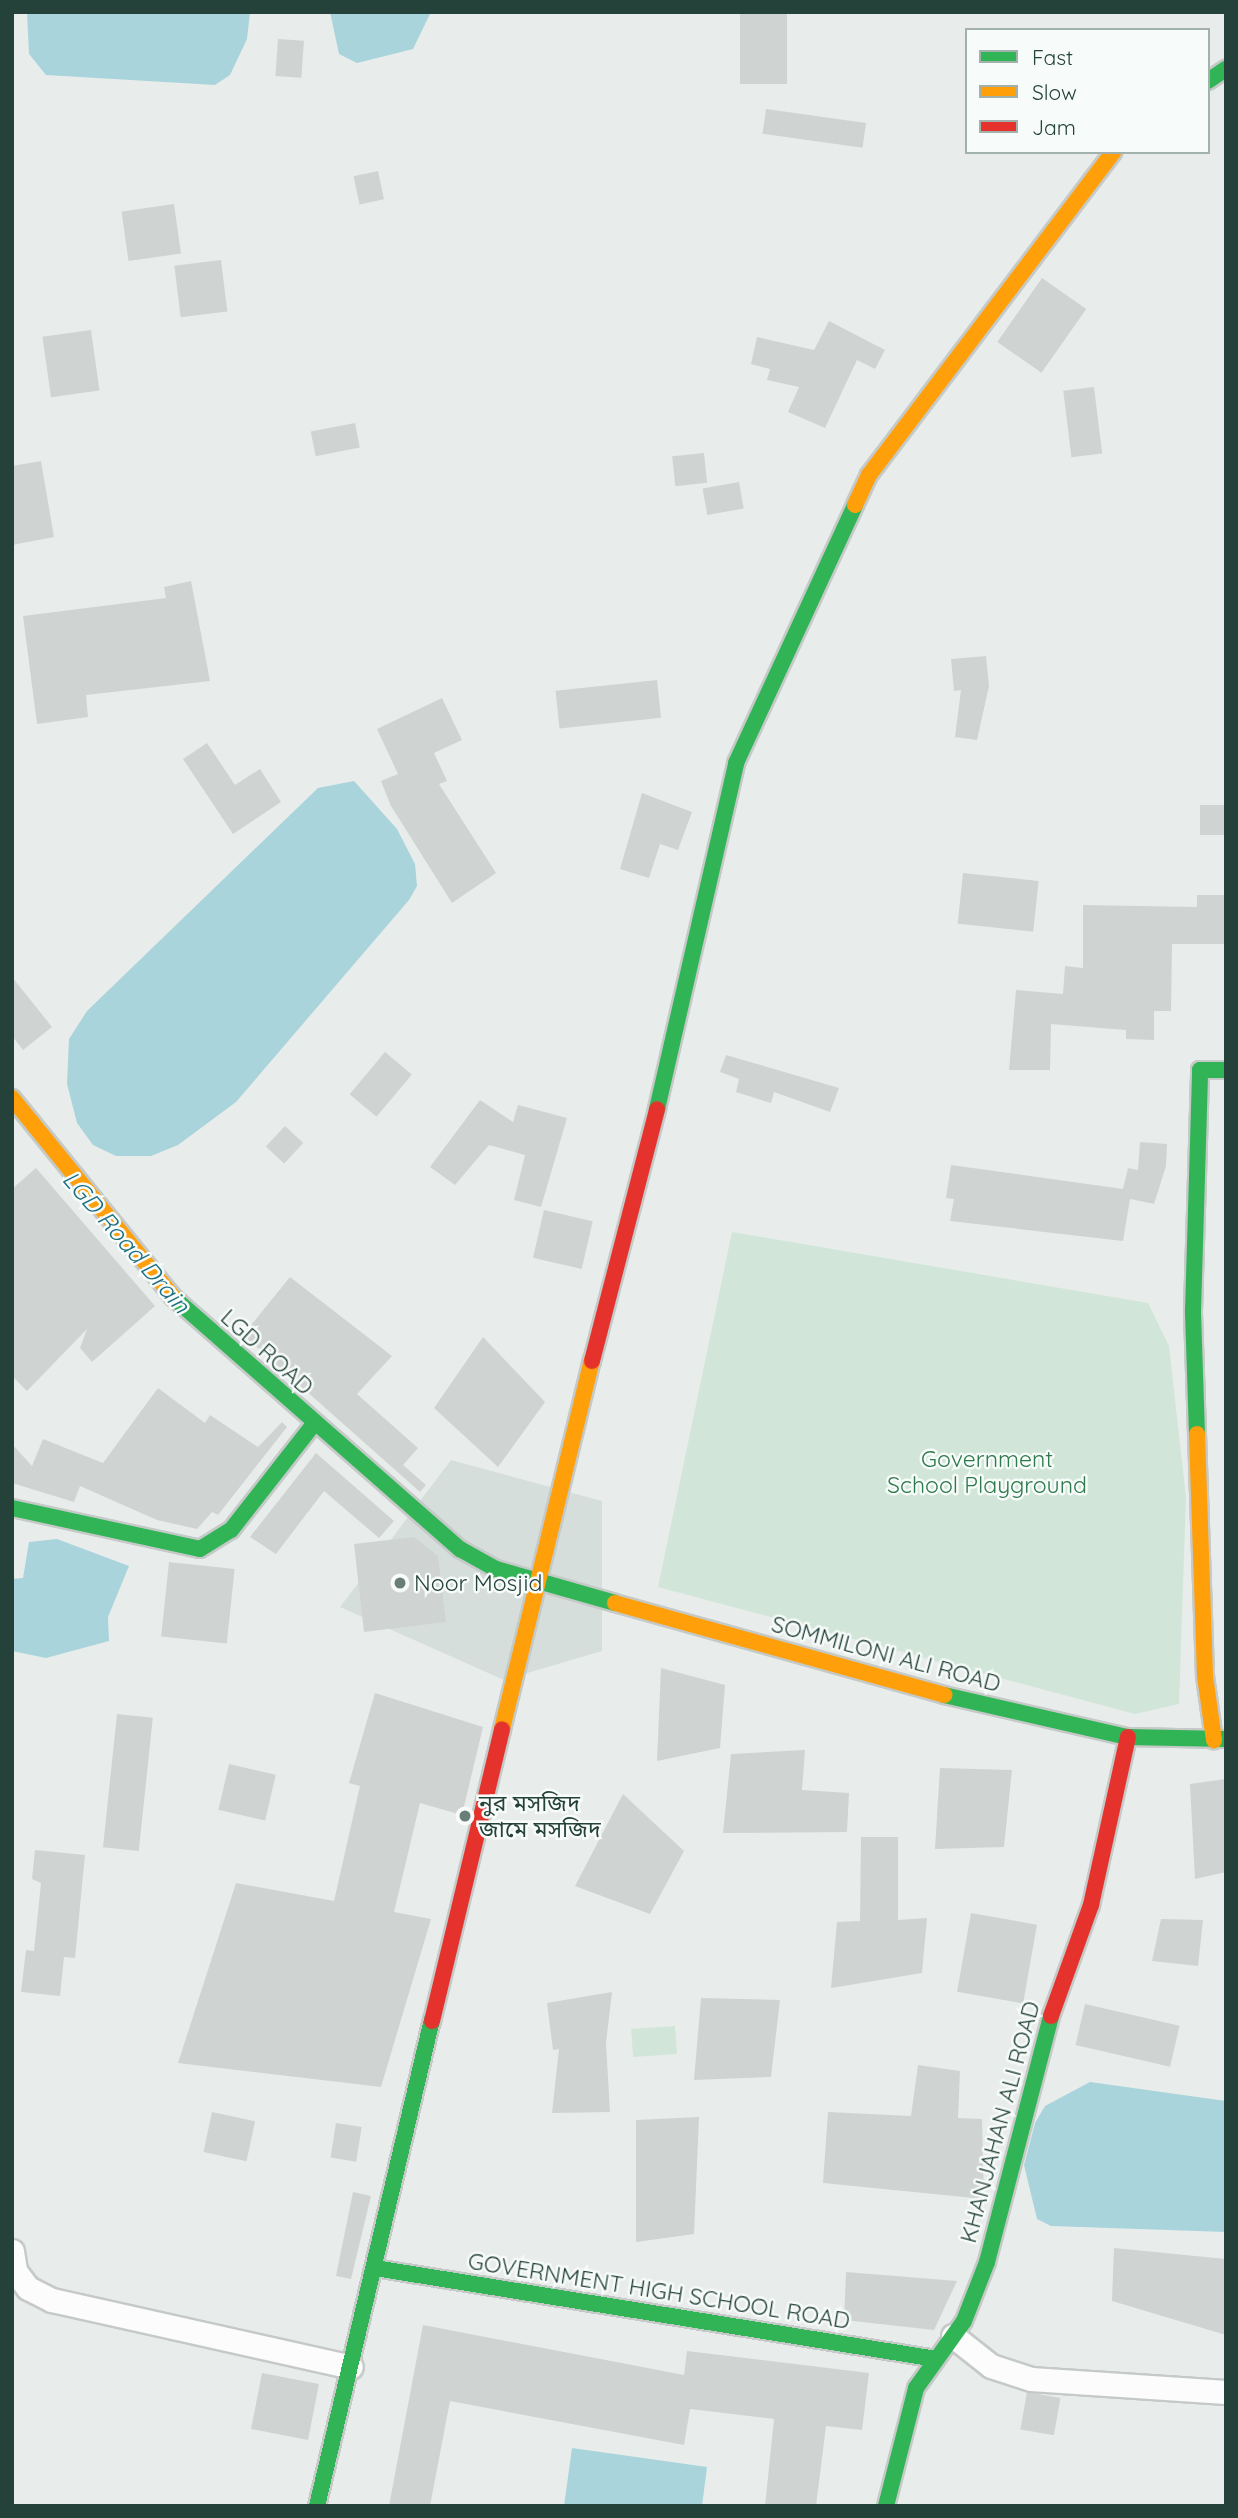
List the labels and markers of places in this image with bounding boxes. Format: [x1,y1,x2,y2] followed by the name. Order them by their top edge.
[414,1569,542,1597] place label: Noor Mosjid
[392,1575,408,1591] marker: Noor Mosjid
[479,1789,601,1843] place label: নুর মসজিদ জামে মসজিদ
[457,1808,473,1824] marker: নুর মসজিদ জামে মসজিদ

